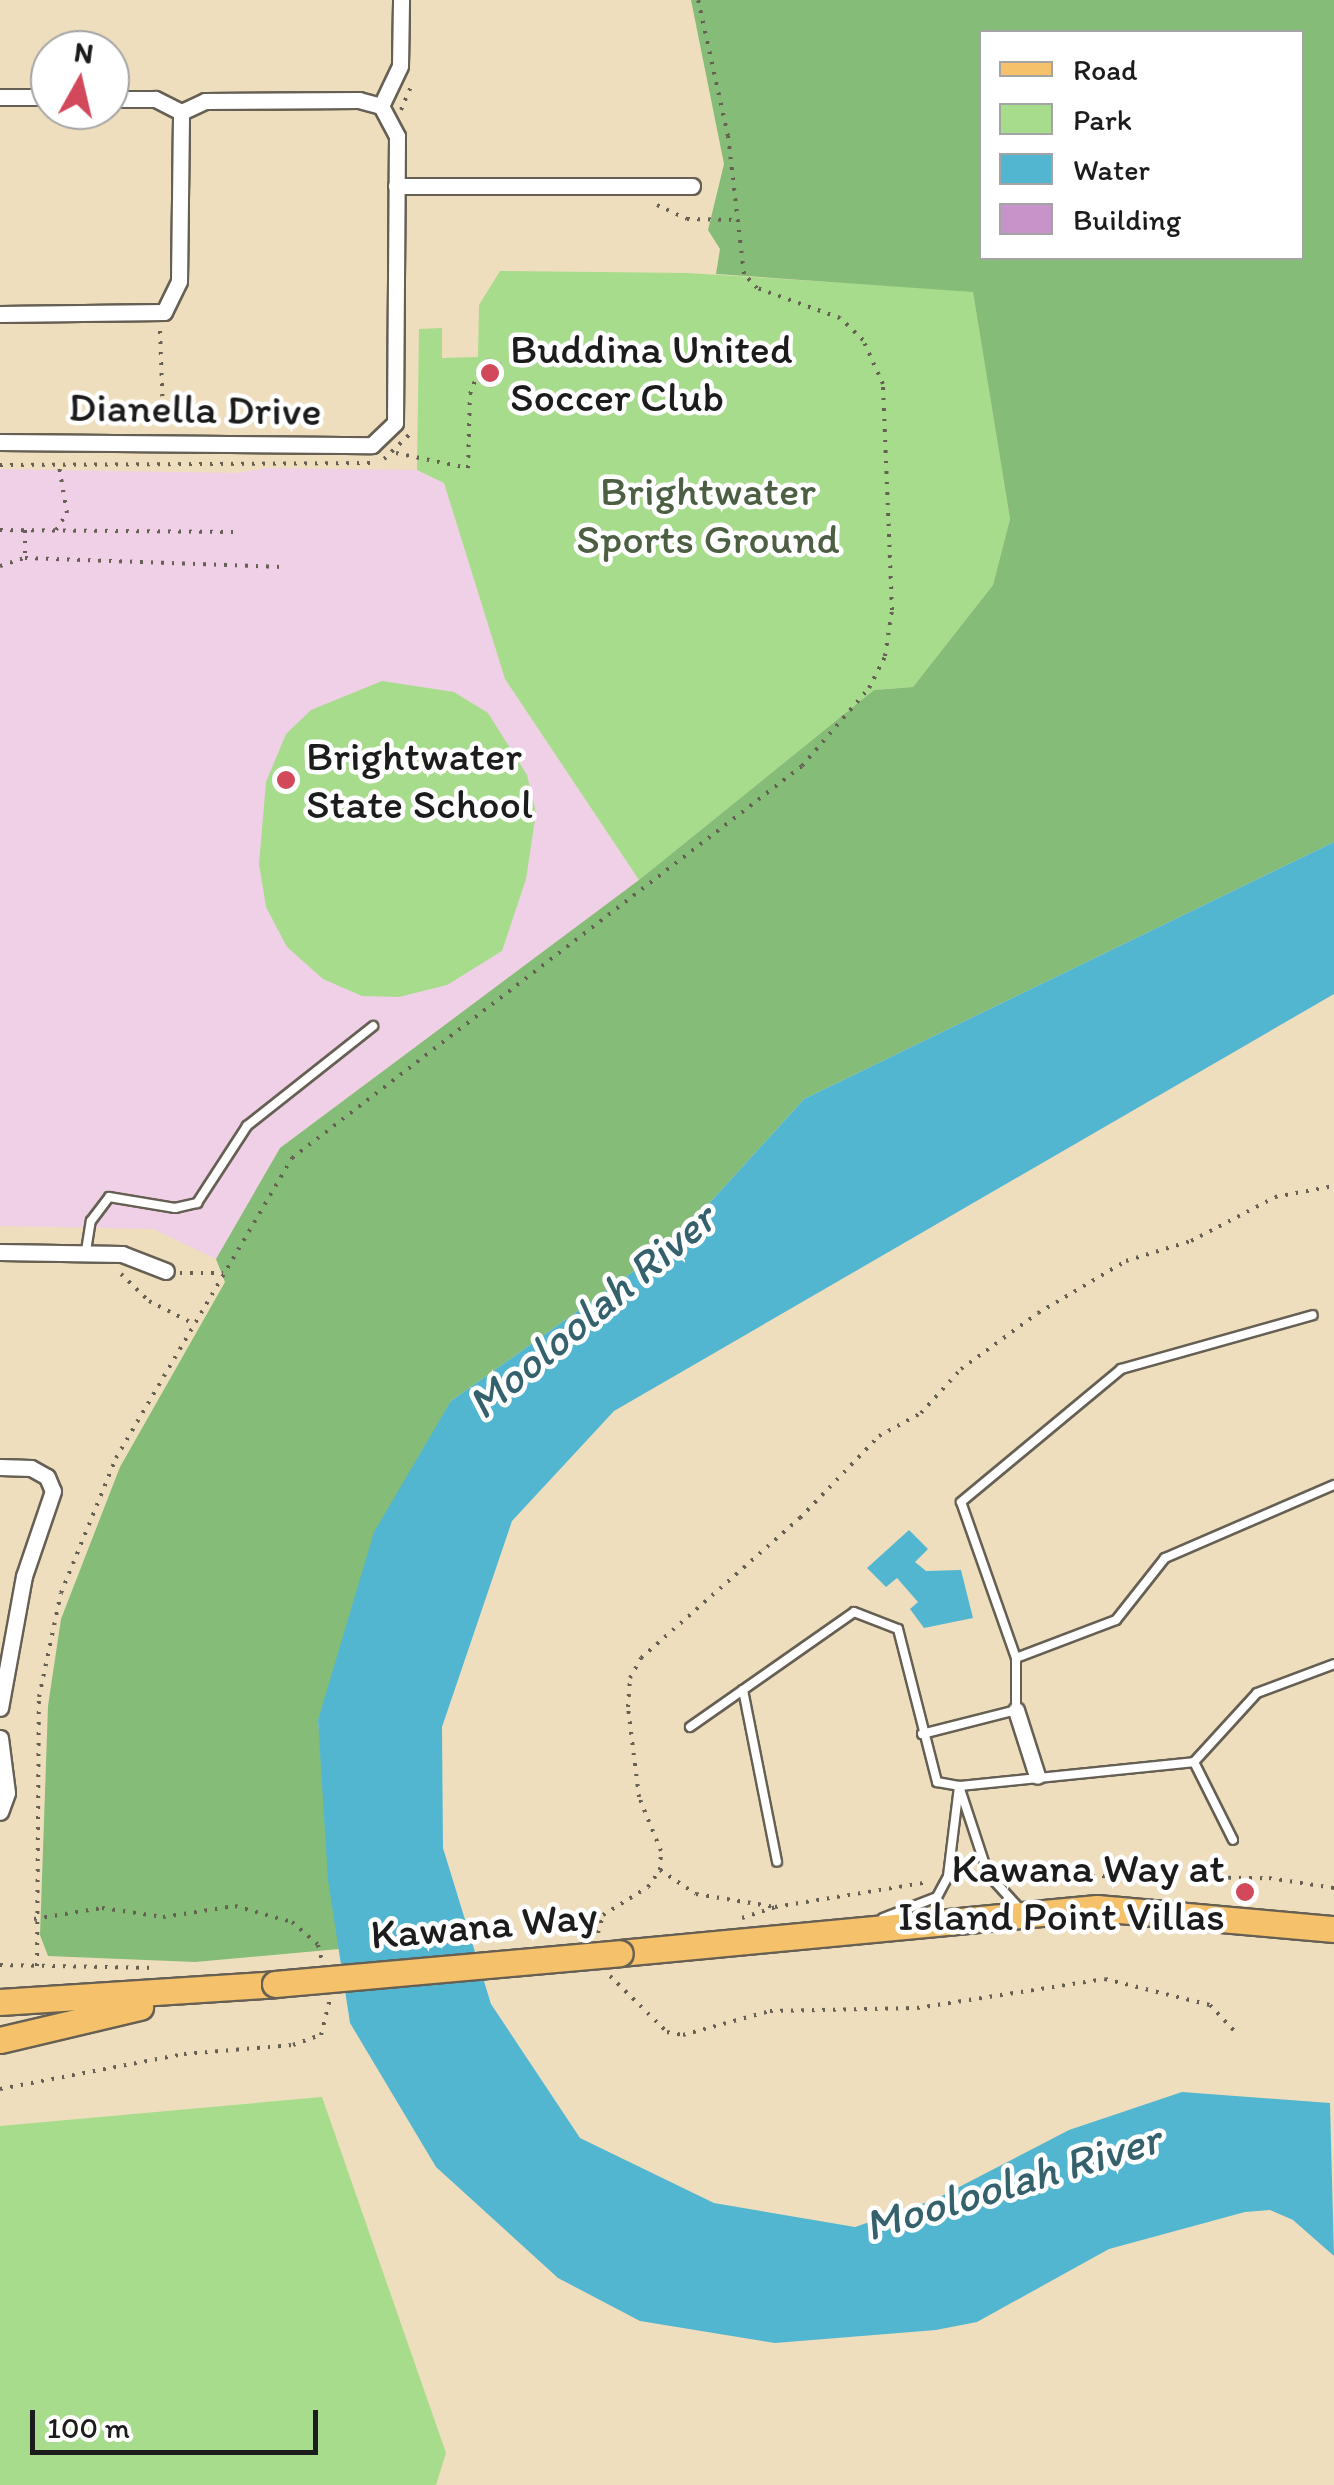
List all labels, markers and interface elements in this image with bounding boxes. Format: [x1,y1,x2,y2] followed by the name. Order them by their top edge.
[30,30,130,130] north arrow
[979,30,1304,260] legend
[72,34,96,70] text: N
[1073,51,1138,88] text: Road
[1073,101,1132,138] text: Park
[1073,151,1150,188] text: Water
[1073,201,1181,238] text: Building
[510,324,793,422] place label: Buddina United Soccer Club
[479,362,501,384] marker: Buddina United Soccer Club
[68,382,322,436] street label: Dianella Drive
[577,466,839,564] park label: Brightwater Sports Ground
[306,731,532,829] place label: Brightwater State School
[275,769,297,791] marker: Brightwater State School
[456,1192,726,1430] water label: Mooloolah River
[898,1843,1225,1942] place label: Kawana Way at Island Point Villas
[1234,1881,1256,1903] marker: Kawana Way at Island Point Villas
[369,1890,599,1960] street label: Kawana Way
[857,2111,1167,2253] water label: Mooloolah River
[35,2390,322,2452] scale bar
[47,2409,130,2446] text: 100 m

